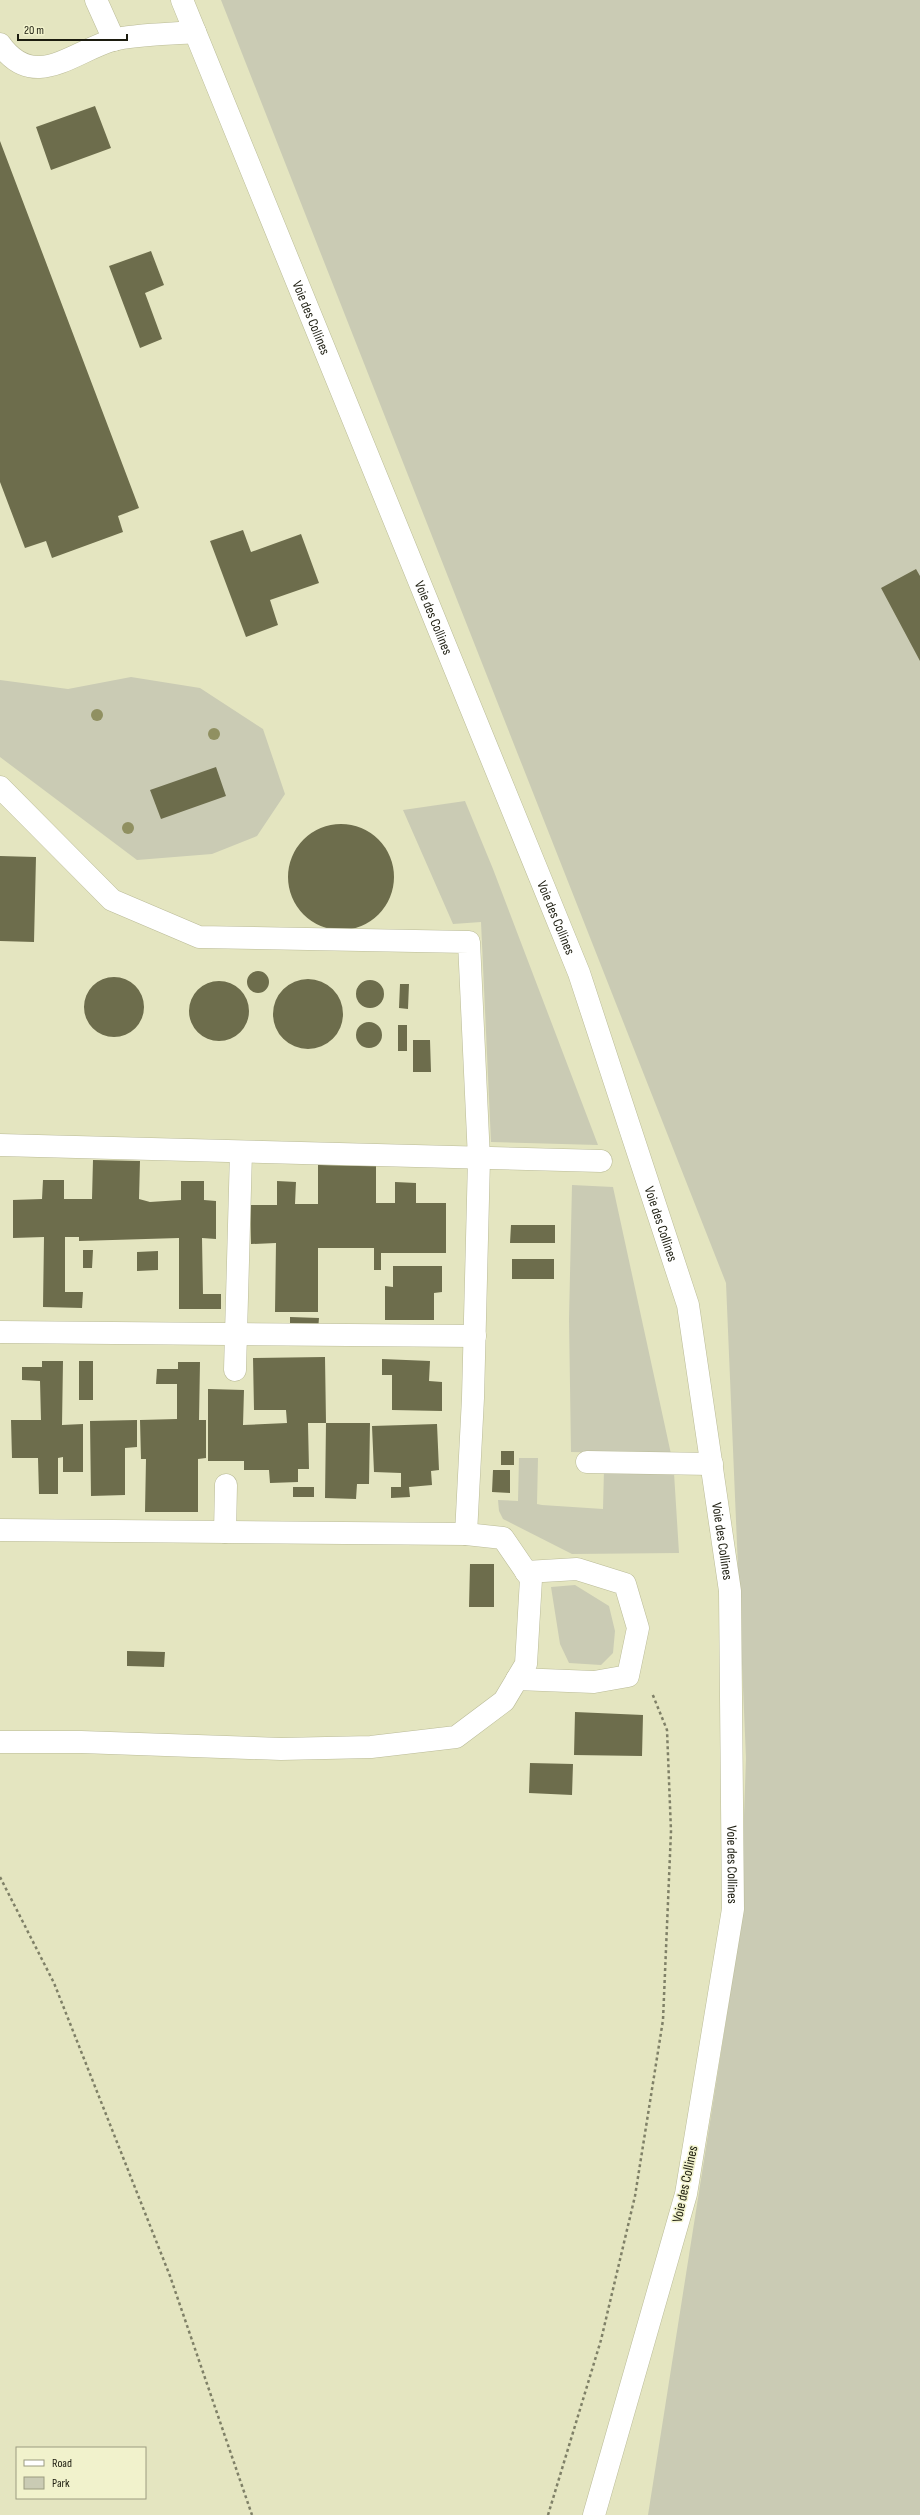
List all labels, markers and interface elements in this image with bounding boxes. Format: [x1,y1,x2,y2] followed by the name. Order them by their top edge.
[18,16,127,42] scale bar
[24,23,44,38] text: 20 m
[289,278,334,357] street label: Voie des Collines
[411,578,457,657] street label: Voie des Collines
[534,878,579,957] street label: Voie des Collines
[641,1184,682,1264] street label: Voie des Collines
[709,1501,737,1581] street label: Voie des Collines
[724,1825,741,1904] street label: Voie des Collines
[669,2144,701,2224] street label: Voie des Collines
[16,2447,146,2499] legend
[52,2456,72,2471] text: Road
[52,2476,70,2491] text: Park

